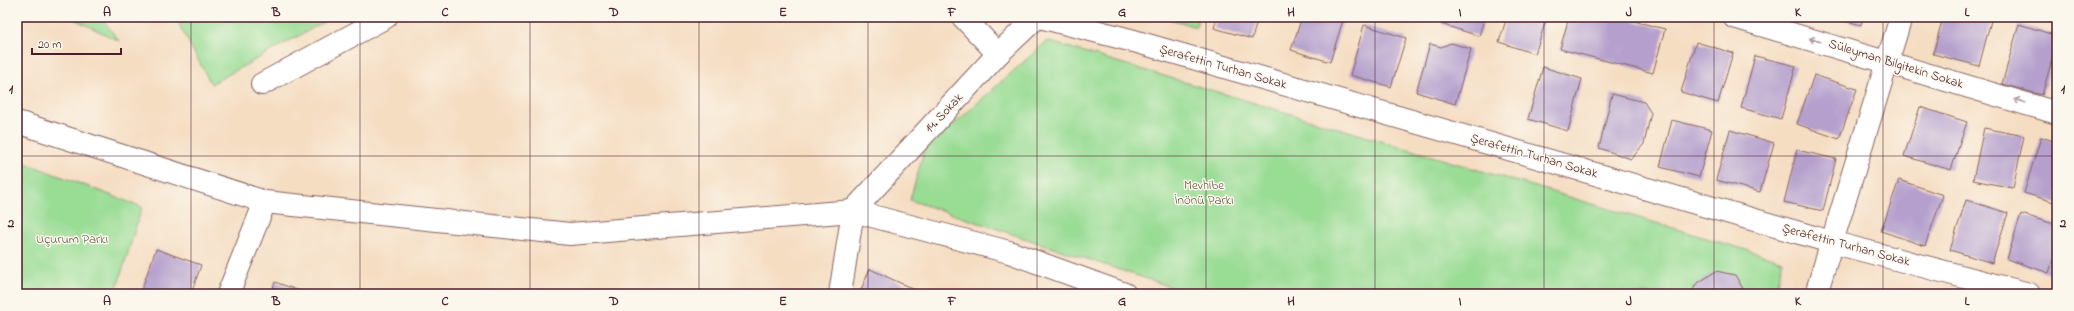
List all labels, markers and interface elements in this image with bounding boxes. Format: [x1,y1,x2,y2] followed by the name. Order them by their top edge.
[103,3,111,22] text: A
[271,3,281,22] text: B
[441,3,449,22] text: C
[608,3,619,22] text: D
[779,3,787,22] text: E
[947,3,957,22] text: F
[1118,3,1126,22] text: G
[1287,3,1295,22] text: H
[1458,3,1462,22] text: I
[1626,3,1632,22] text: J
[1795,3,1802,22] text: K
[1965,3,1971,22] text: L
[32,30,121,56] scale bar
[1826,34,1966,95] street label: Süleyman Bilgitekin Sokak
[38,36,61,54] text: 20 m
[1808,36,1821,43] one-way arrow
[1157,40,1289,94] street label: Şerafettin Turhan Sokak
[9,80,14,99] text: 1
[2061,80,2066,99] text: 1
[921,89,968,137] street label: 14. Sokak
[2013,97,2026,104] one-way arrow
[1468,129,1600,183] street label: Şerafettin Turhan Sokak
[1174,176,1234,210] park label: Mevhibe İnönü Parkı
[7,214,15,233] text: 2
[2059,214,2067,233] text: 2
[1780,219,1912,271] street label: Şerafettin Turhan Sokak
[36,230,108,249] park label: Uçurum Parkı
[103,292,111,311] text: A
[271,292,281,311] text: B
[441,292,449,311] text: C
[608,292,619,311] text: D
[779,292,787,311] text: E
[947,292,957,311] text: F
[1118,292,1126,311] text: G
[1287,292,1295,311] text: H
[1458,292,1462,311] text: I
[1626,292,1632,311] text: J
[1795,292,1802,311] text: K
[1965,292,1971,311] text: L

